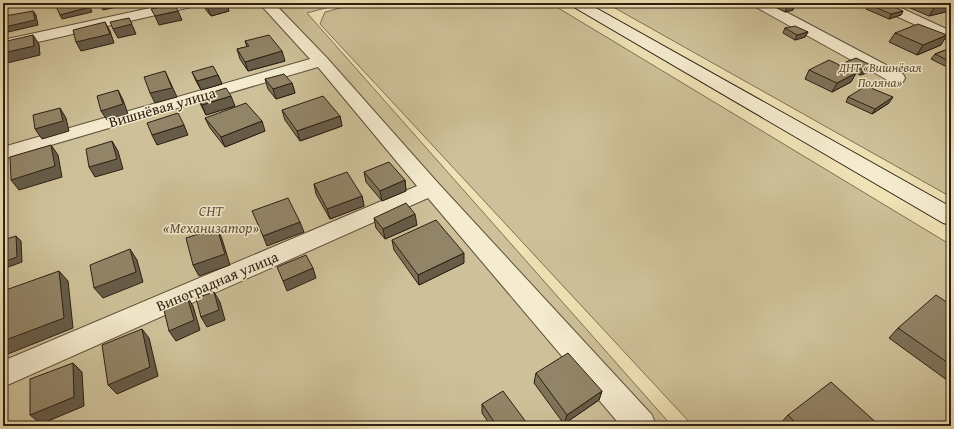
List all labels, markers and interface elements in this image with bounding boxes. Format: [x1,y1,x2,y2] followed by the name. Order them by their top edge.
[837,58,922,92] park label: ДНТ «Вишнёвая Поляна»
[106,81,219,132] street label: Вишнёвая улица
[163,200,259,238] park label: СНТ «Механизатор»
[153,245,282,316] street label: Виноградная улица

